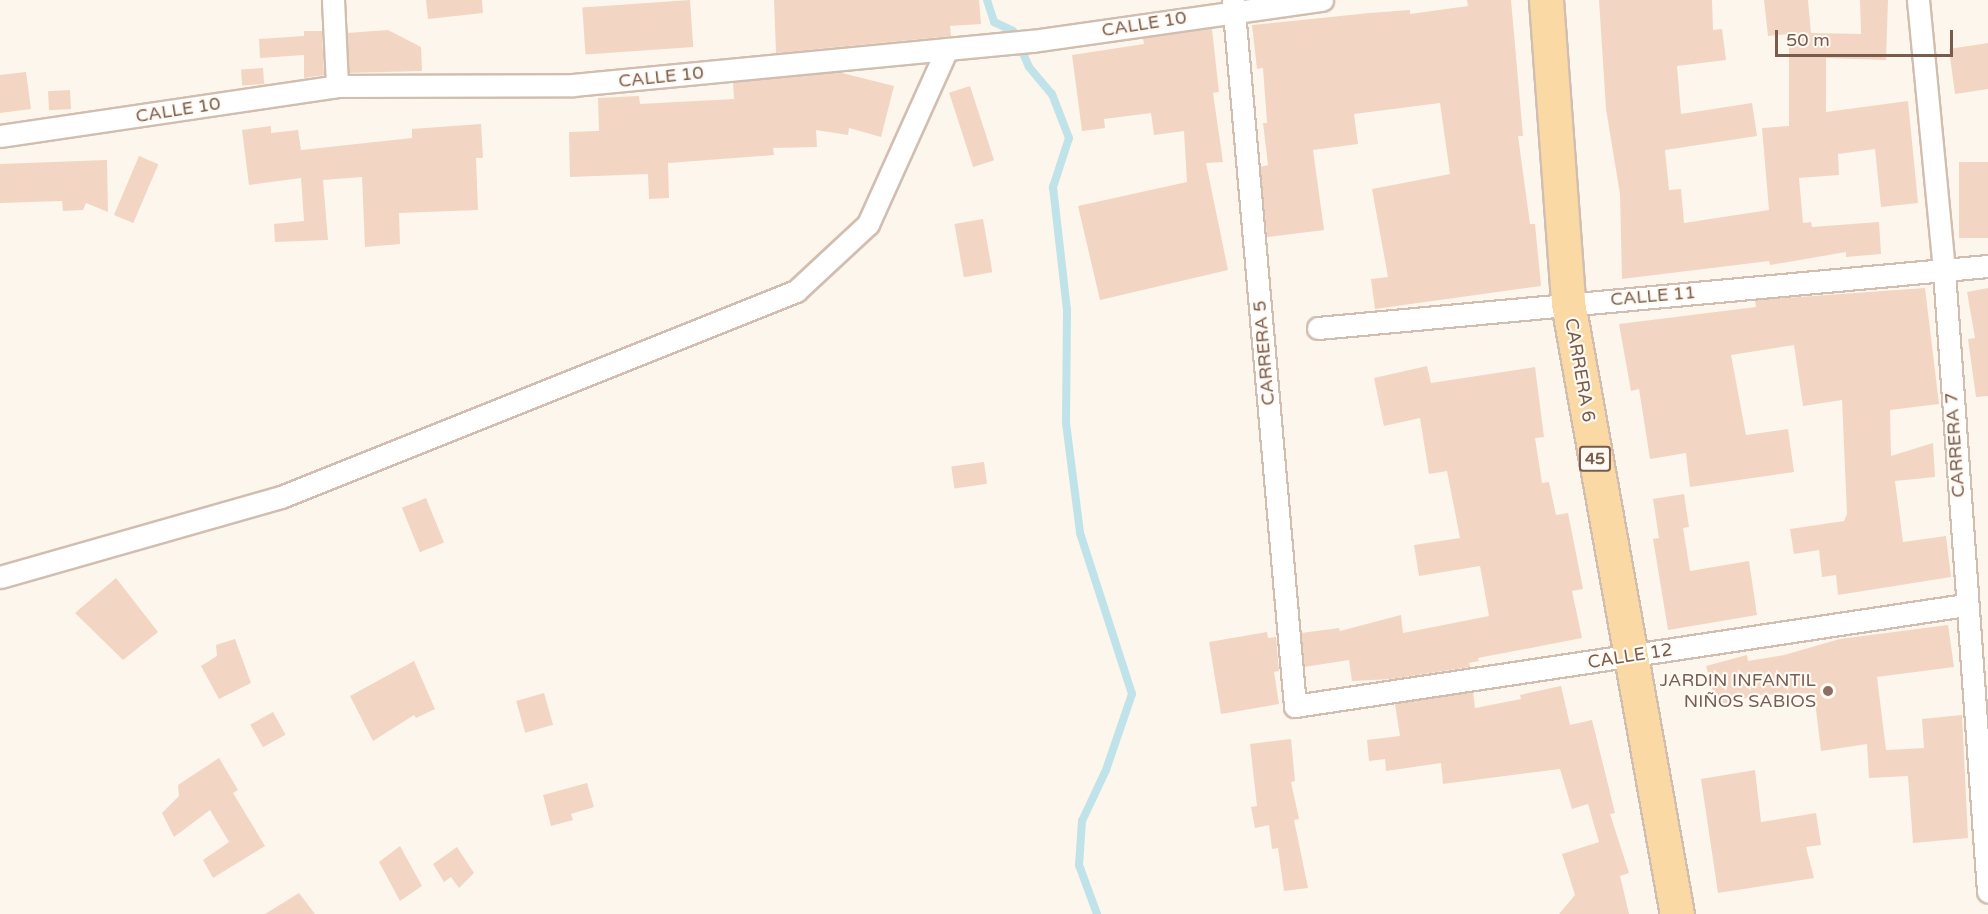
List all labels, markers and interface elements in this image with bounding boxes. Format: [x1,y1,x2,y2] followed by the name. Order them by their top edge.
[1100,7,1188,41] street label: CALLE 10
[1778,18,1956,56] scale bar
[1786,29,1830,51] text: 50 m
[617,62,705,92] street label: CALLE 10
[134,93,222,127] street label: CALLE 10
[1609,282,1697,310] street label: CALLE 11
[1249,300,1279,406] street label: CARRERA 5
[1560,316,1600,424] street label: CARRERA 6
[1941,392,1969,498] street label: CARRERA 7
[1578,446,1612,472] road number: 45
[1586,639,1674,673] street label: CALLE 12
[1660,670,1816,712] place label: JARDIN INFANTIL NIÑOS SABIOS
[1821,684,1835,698] marker: JARDIN INFANTIL NIÑOS SABIOS

